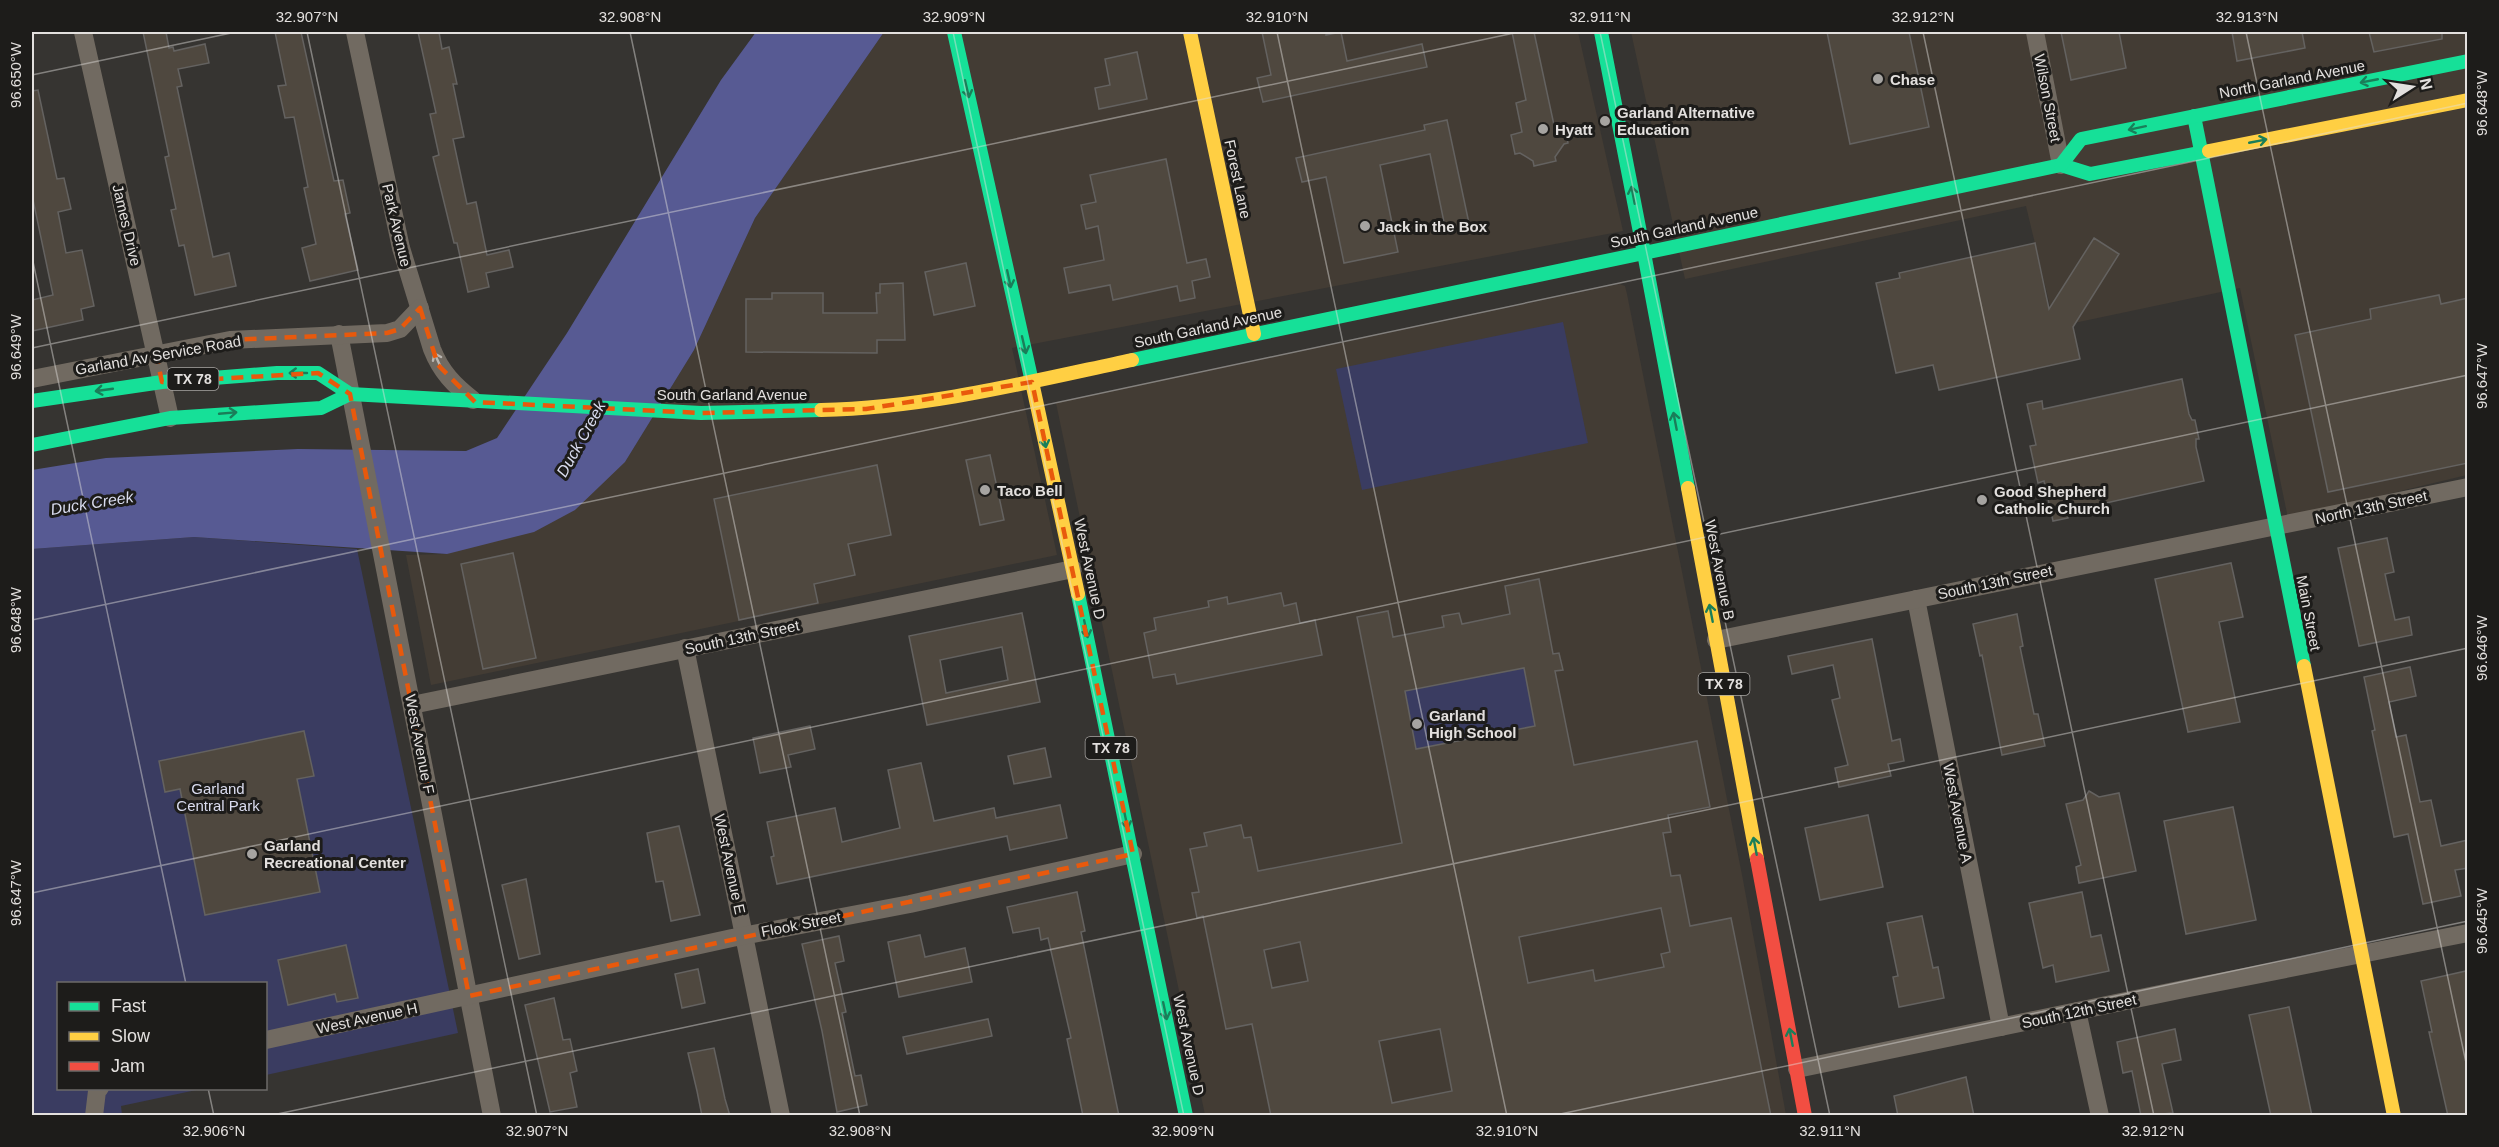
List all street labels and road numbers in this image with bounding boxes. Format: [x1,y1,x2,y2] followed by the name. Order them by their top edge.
[2031,53,2065,144] street label: Wilson Street
[2218,57,2366,101] street label: North Garland Avenue
[1221,138,1255,220] street label: Forest Lane
[109,182,145,268] street label: James Drive
[379,182,415,268] street label: Park Avenue
[1609,203,1759,251] street label: South Garland Avenue
[1133,303,1283,351] street label: South Garland Avenue
[74,332,242,378] street label: Garland Av Service Road
[168,368,218,390] road number: TX 78
[657,386,807,403] street label: South Garland Avenue
[2313,487,2429,527] street label: North 13th Street
[1071,517,1109,621] street label: West Avenue D
[1702,518,1738,622] street label: West Avenue B
[1936,561,2055,602] street label: South 13th Street
[2293,574,2325,653] street label: Main Street
[683,616,802,657] street label: South 13th Street
[1698,673,1750,695] road number: TX 78
[402,693,438,795] street label: West Avenue F
[1086,737,1136,759] road number: TX 78
[1940,762,1976,864] street label: West Avenue A
[711,812,749,916] street label: West Avenue E
[760,908,843,940] street label: Flook Street
[2020,990,2139,1031] street label: South 12th Street
[1170,993,1208,1097] street label: West Avenue D
[315,999,419,1037] street label: West Avenue H

